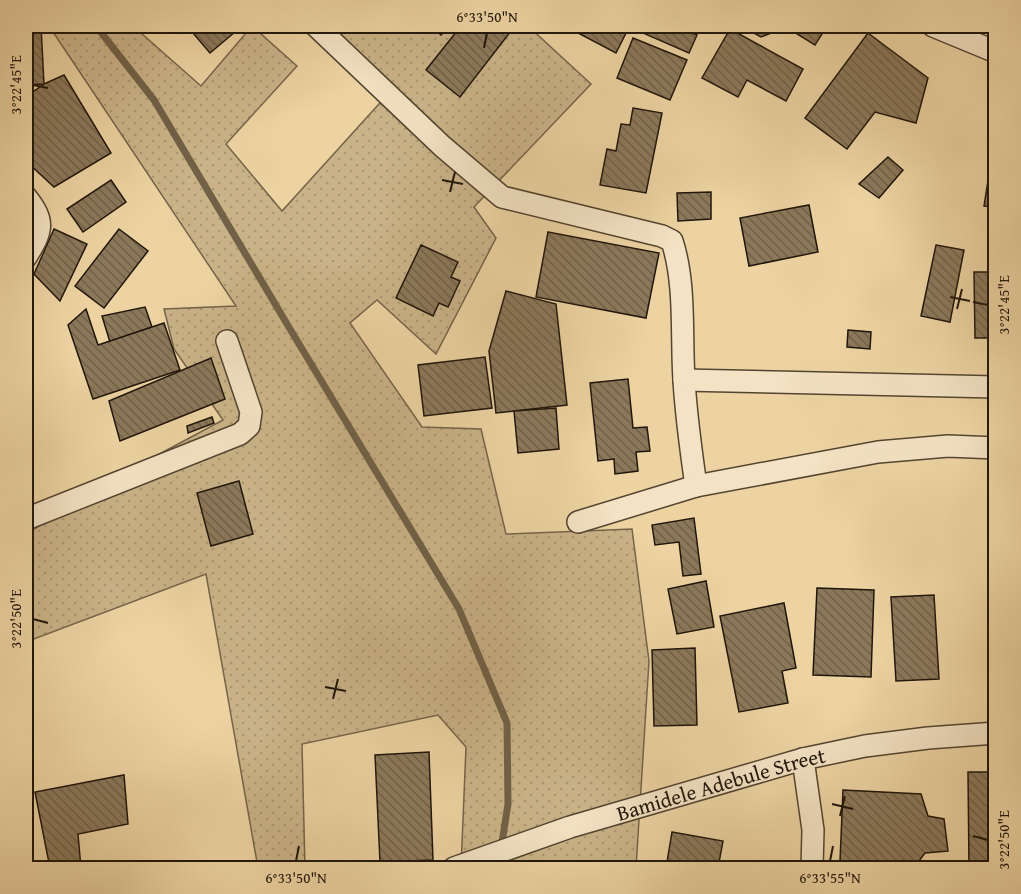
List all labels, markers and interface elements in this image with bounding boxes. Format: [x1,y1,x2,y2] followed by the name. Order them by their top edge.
[456,6,518,27] text: 6°33'50"N
[5,55,26,115] text: 3°22'45"E
[993,275,1014,335] text: 3°22'45"E
[5,589,26,649] text: 3°22'50"E
[613,739,829,828] street label: Bamidele Adebule Street
[993,810,1014,870] text: 3°22'50"E
[265,867,327,888] text: 6°33'50"N
[799,867,861,888] text: 6°33'55"N

